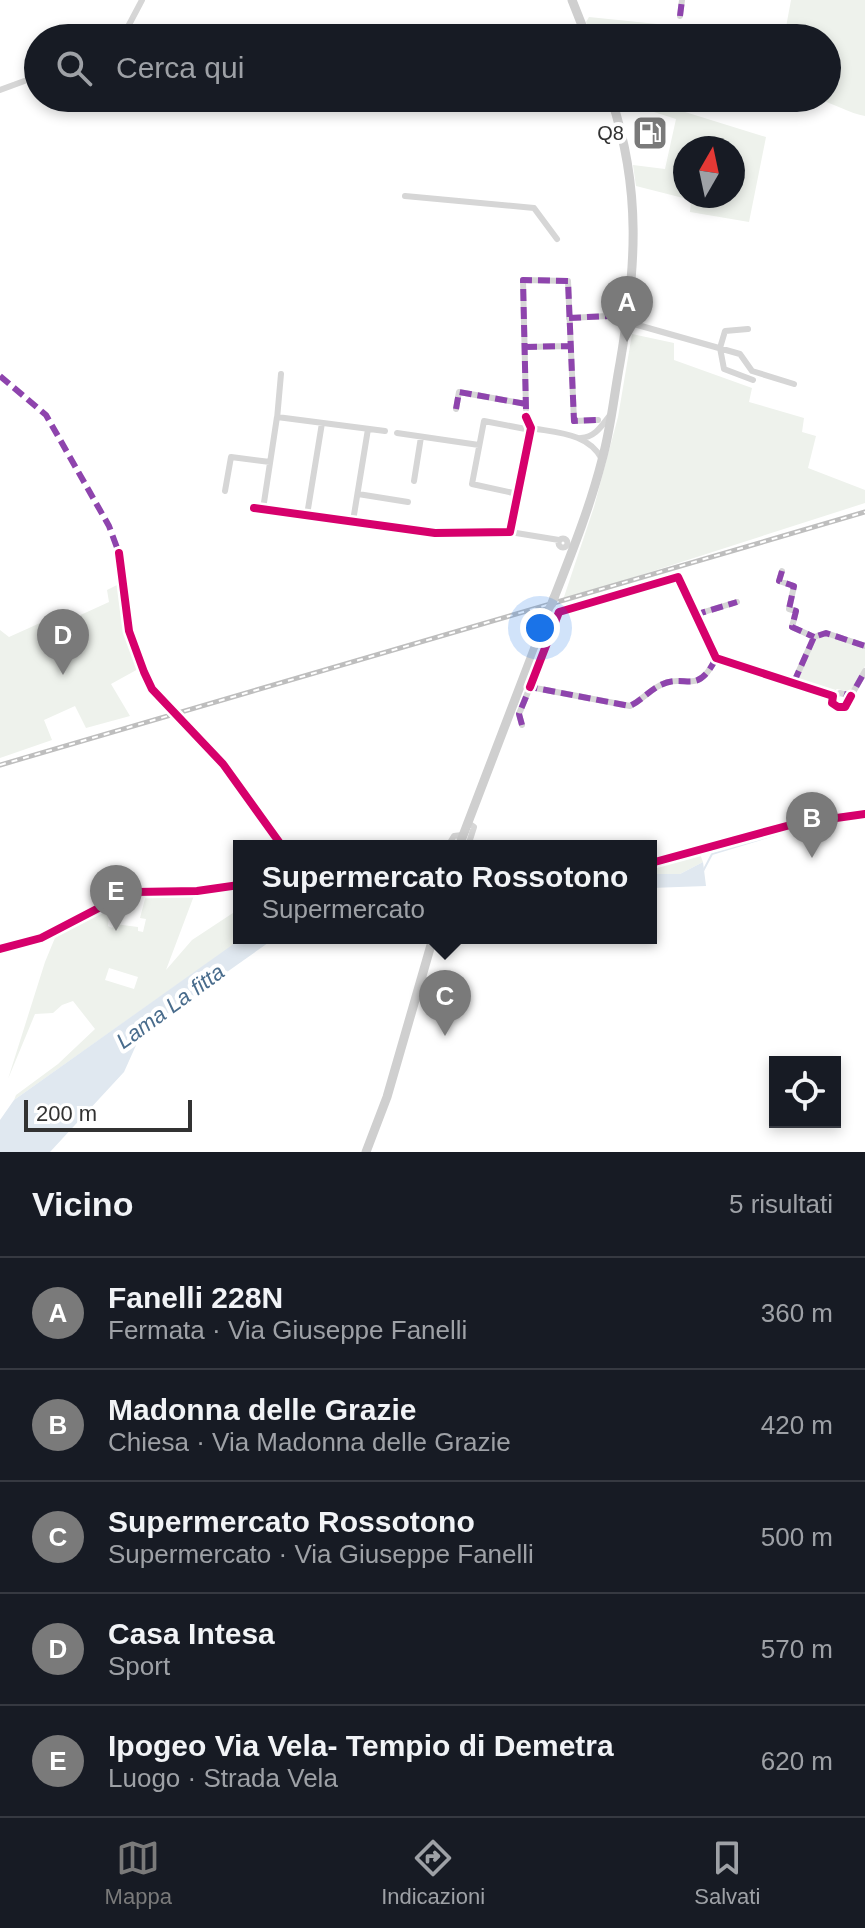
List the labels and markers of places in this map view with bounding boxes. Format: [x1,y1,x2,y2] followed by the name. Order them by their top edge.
[631,114,669,152] fuel station icon: Q8
[597,122,624,144] place label: Q8
[601,276,653,342] pin: A
[37,609,89,675] pin: D
[786,792,838,858] pin: B
[90,865,142,931] pin: E
[419,970,471,1036] pin: C

